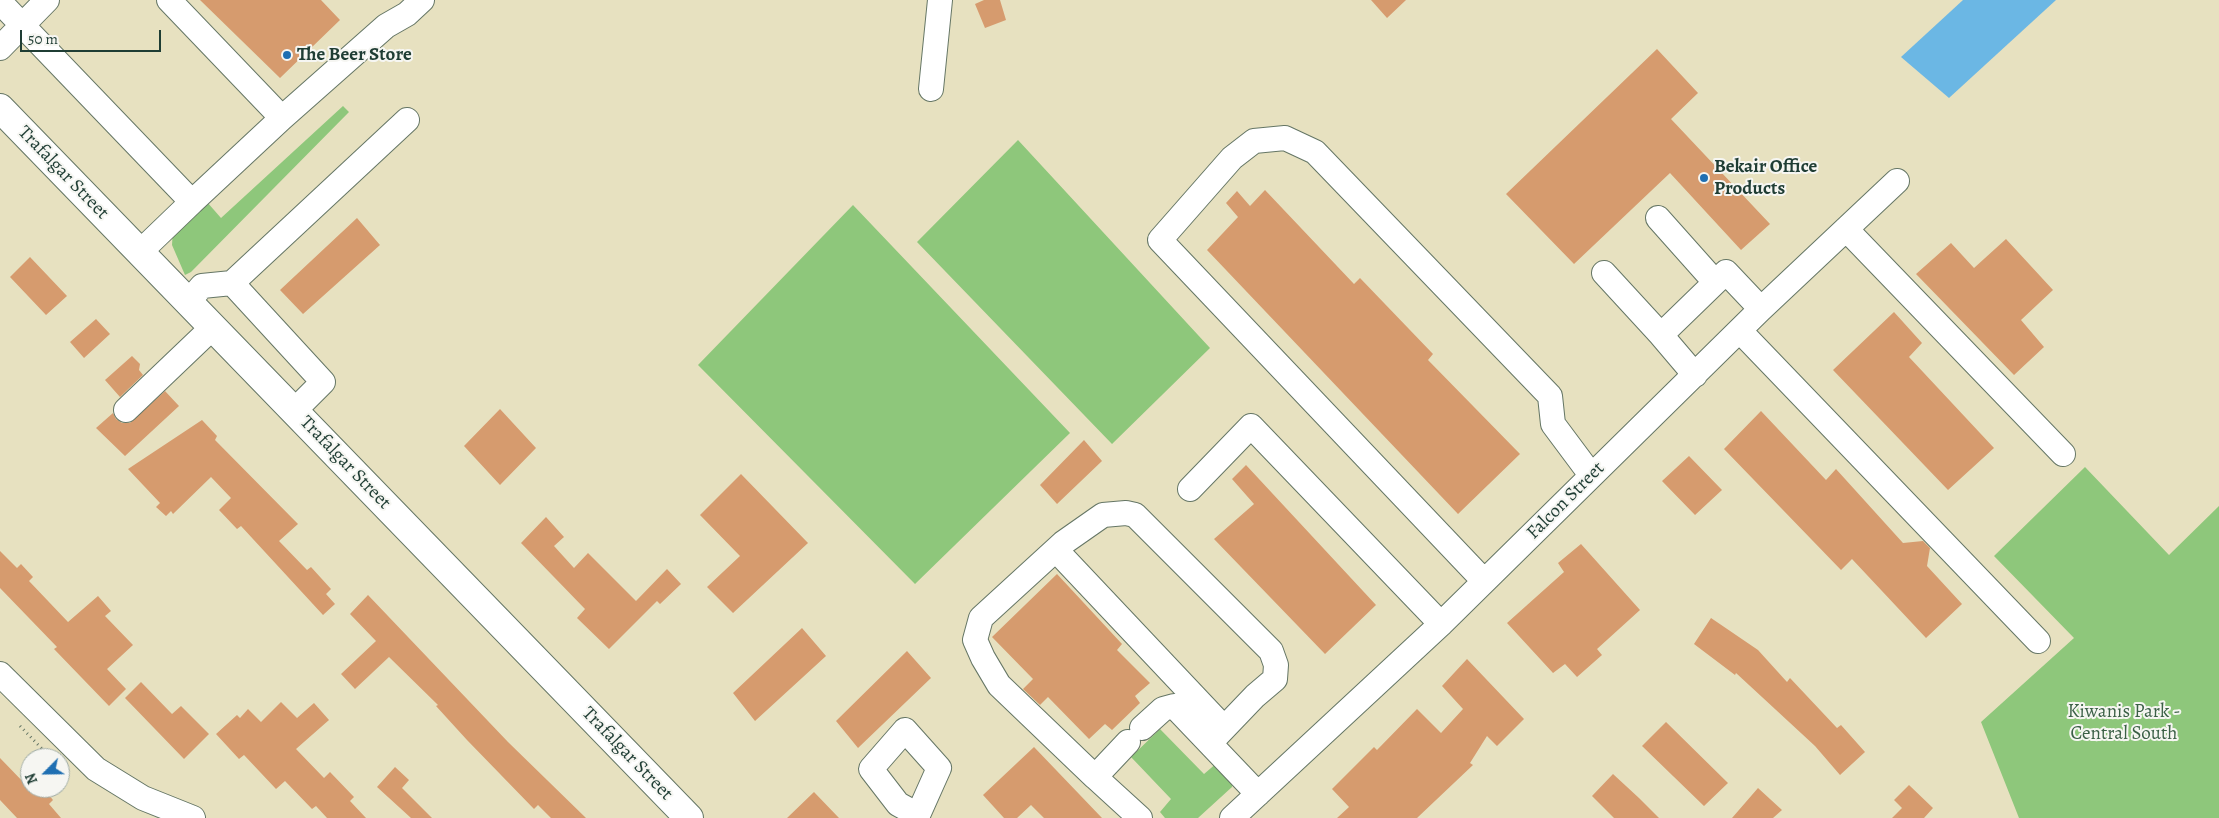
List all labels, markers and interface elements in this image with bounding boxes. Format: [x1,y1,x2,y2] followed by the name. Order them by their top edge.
[22,20,164,52] scale bar
[28,29,58,49] text: 50 m
[297,44,412,66] place label: The Beer Store
[281,49,293,61] marker: The Beer Store
[13,121,113,225] street label: Trafalgar Street
[1714,156,1817,200] place label: Bekair Office Products
[1698,172,1710,184] marker: Bekair Office Products
[295,411,395,515] street label: Trafalgar Street
[1522,457,1610,545] street label: Falcon Street
[2067,701,2181,745] park label: Kiwanis Park - Central South
[577,702,677,806] street label: Trafalgar Street
[20,748,70,798] north arrow
[21,770,42,787] text: N

